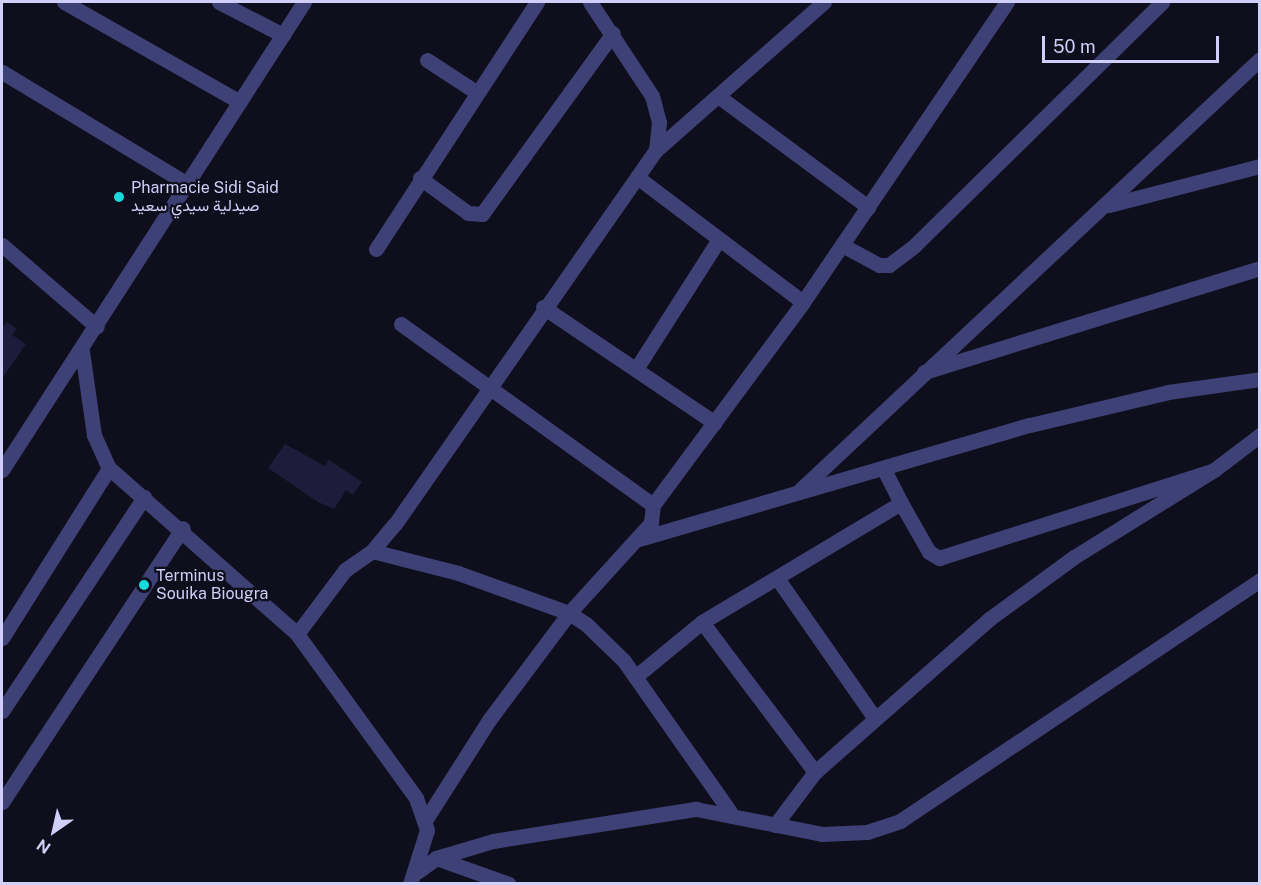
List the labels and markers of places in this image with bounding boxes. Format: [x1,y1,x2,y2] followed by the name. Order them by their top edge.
[131,178,279,216] place label: Pharmacie Sidi Said صيدلية سيدي سعيد
[112,190,126,204] marker: Pharmacie Sidi Said صيدلية سيدي سعيد
[156,566,268,604] place label: Terminus Souika Biougra
[137,578,151,592] marker: Terminus Souika Biougra

